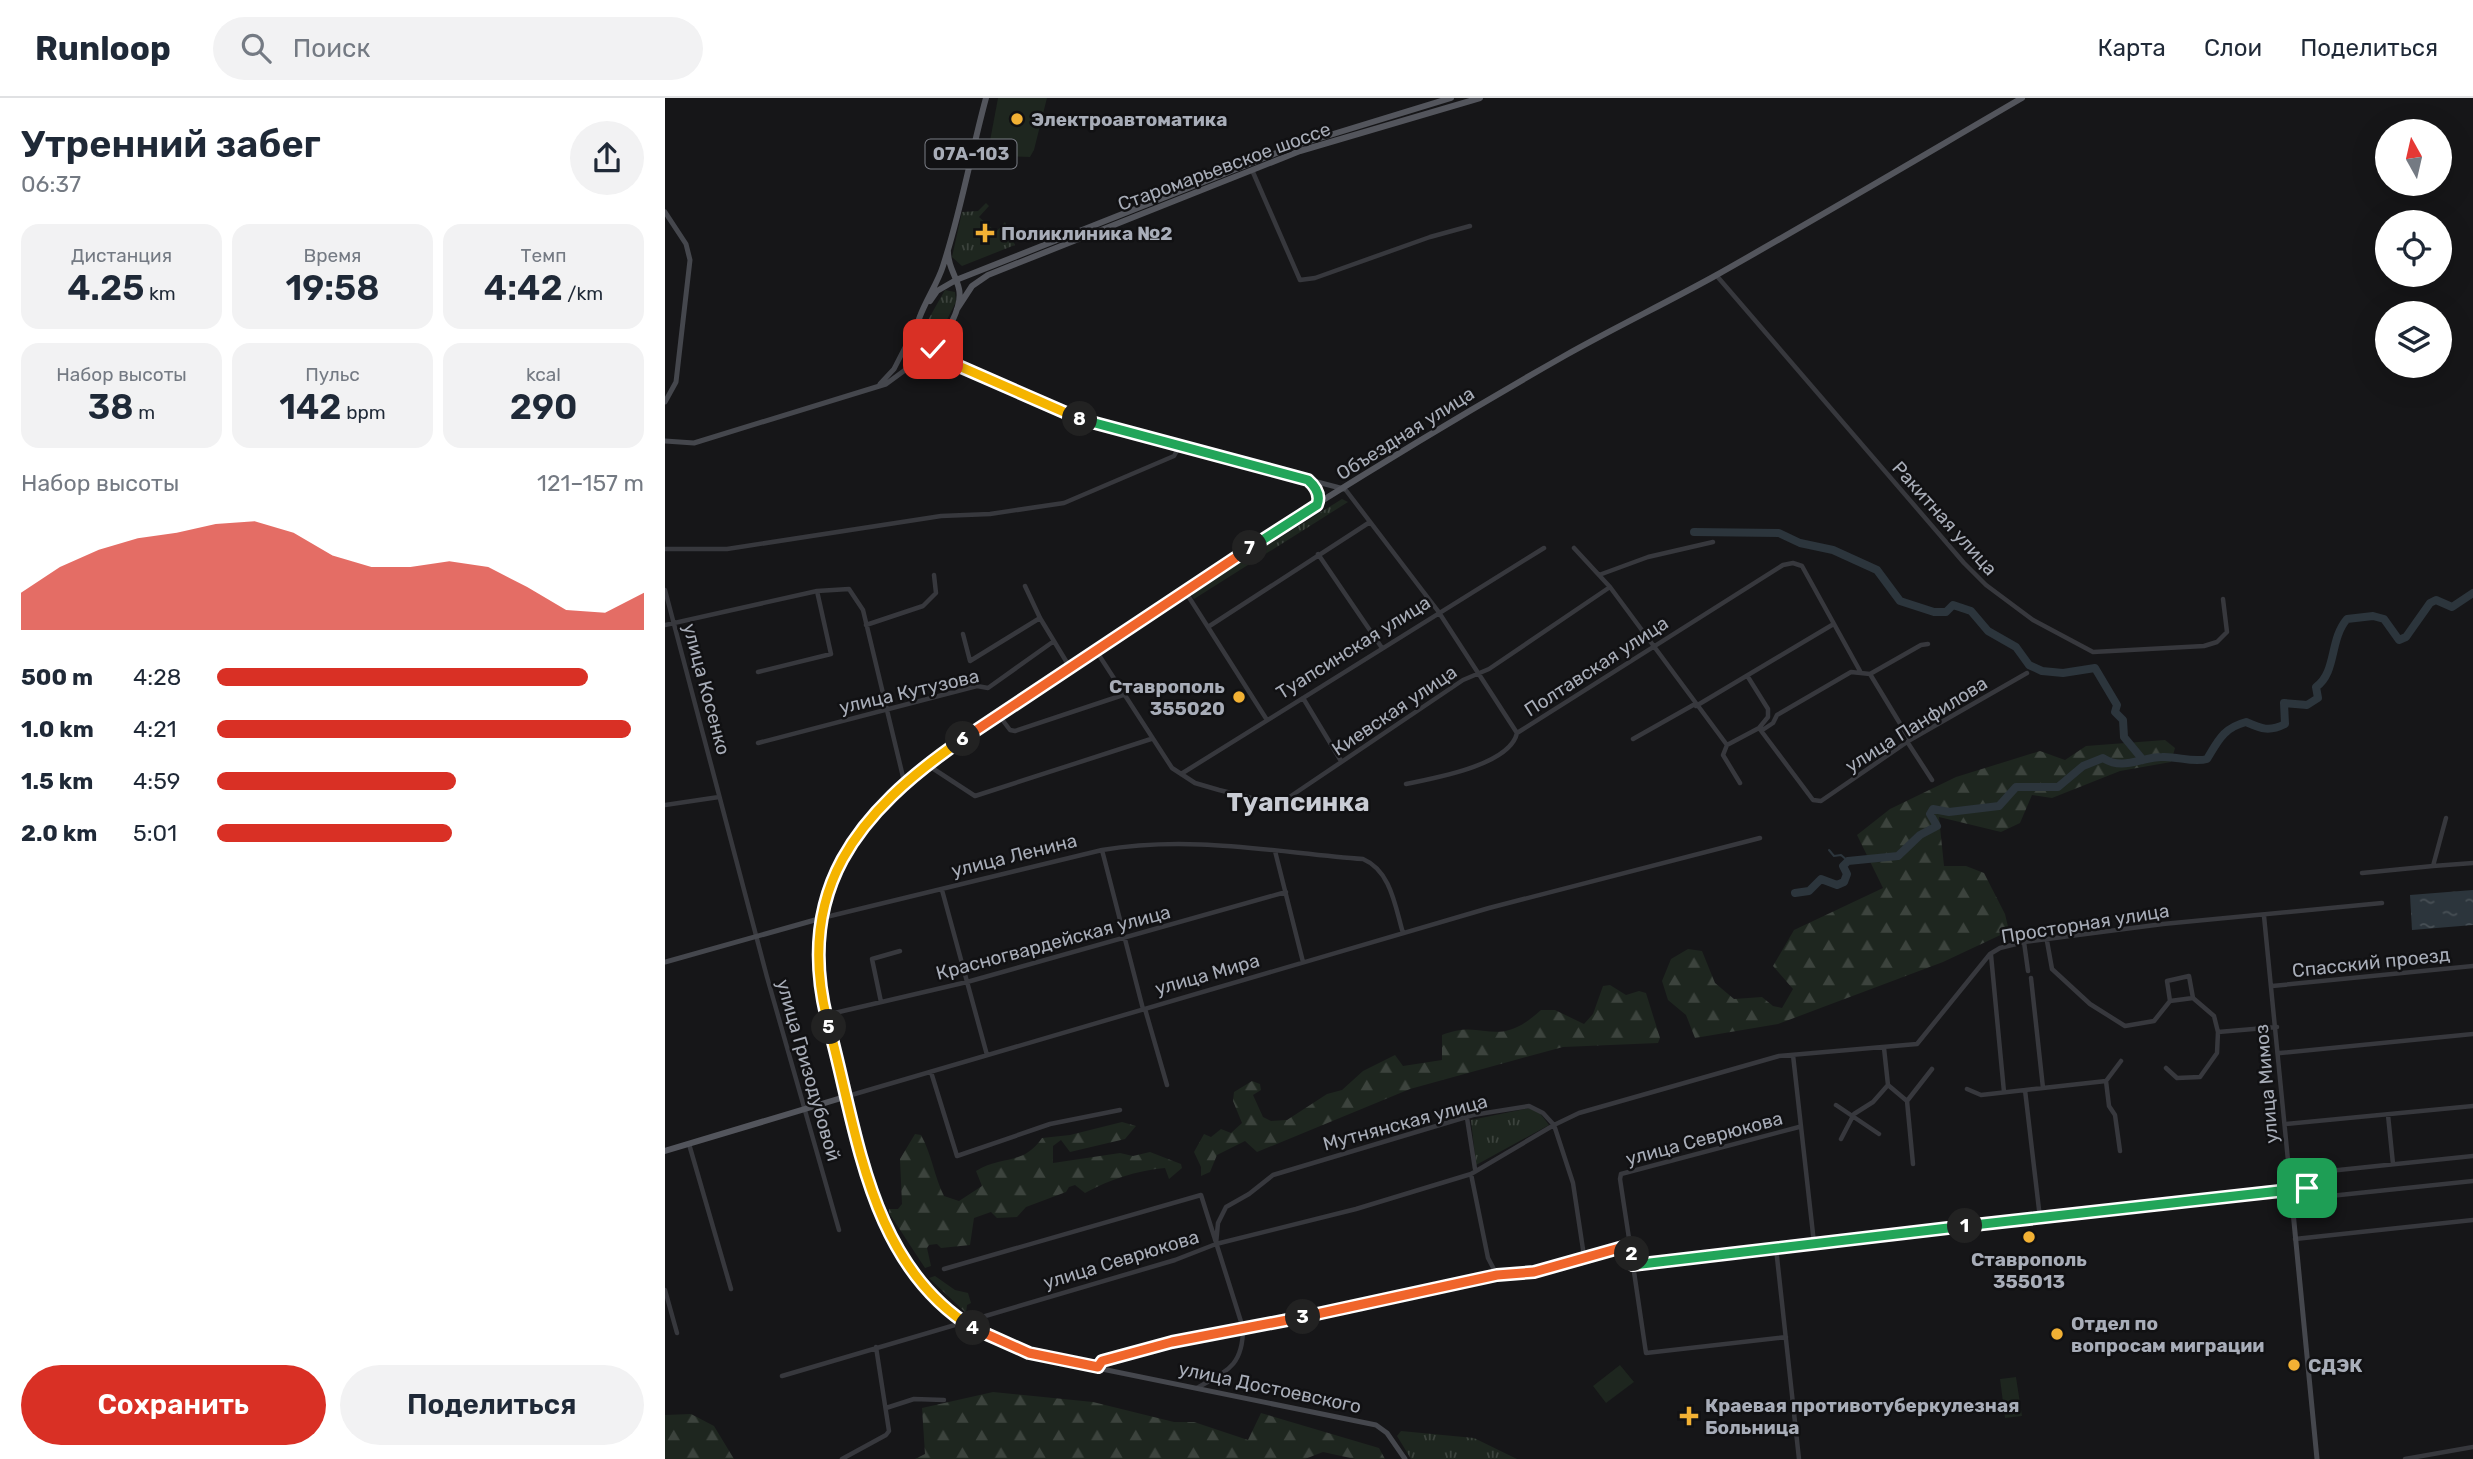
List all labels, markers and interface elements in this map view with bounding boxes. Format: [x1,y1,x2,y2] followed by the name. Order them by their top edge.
[213,17,703,80] search box
[35,29,171,68] text: Runloop
[237,29,275,67] icon: search
[293,33,370,64] text: Поиск
[2097,34,2166,62] text: Карта
[2204,34,2262,62] text: Слои
[2300,34,2438,62] text: Поделиться
[1031,108,1228,131] place label: Электроавтоматика
[1009,111,1025,127] marker: Электроавтоматика
[1115,117,1334,216] street label: Старомарьевское шоссе
[2375,119,2452,196] north arrow
[2375,119,2452,378] map controls
[21,121,321,167] text: Утренний забег
[570,121,644,195] button: share
[925,140,1017,168] road number: 07А-103
[21,170,81,198] text: 06:37
[2375,210,2452,287] button: locate
[1001,222,1173,245] place label: Поликлиника №2
[975,223,995,243] marker: Поликлиника №2
[71,244,172,267] text: Дистанция
[304,244,361,267] text: Время
[521,244,566,267] text: Темп
[67,267,144,309] text: 4.25
[285,267,380,309] text: 19:58
[484,267,563,309] text: 4:42
[144,282,176,305] text: km
[563,282,603,305] text: /km
[2375,301,2452,378] button: layers
[903,319,963,379] pin
[914,330,952,368] icon: check
[56,363,187,386] text: Набор высоты
[305,363,360,386] text: Пульс
[526,363,561,386] text: kcal
[1332,382,1478,485] street label: Объездная улица
[88,386,134,428] text: 38
[279,386,342,428] text: 142
[510,386,577,428] text: 290
[134,401,155,424] text: m
[342,401,386,424] text: bpm
[1063,402,1097,436] pin: 8
[1073,407,1086,430] text: 8
[1887,456,2002,580] street label: Ракитная улица
[21,469,179,497] text: Набор высоты
[537,469,644,497] text: 121–157 m
[1233,531,1267,566] pin: 7
[1244,536,1255,559] text: 7
[1272,591,1435,704] street label: Туапсинская улица
[1520,611,1673,722] street label: Полтавская улица
[678,621,735,757] street label: улица Косенко
[1327,660,1461,761] street label: Киевская улица
[21,663,93,691] text: 500 m
[133,663,181,691] text: 4:28
[837,664,981,719] street label: улица Кутузова
[1841,671,1992,777] street label: улица Панфилова
[1109,675,1225,720] place label: Ставрополь 355020
[1231,689,1247,705] marker: Ставрополь 355020
[21,715,94,743] text: 1.0 km
[133,715,177,743] text: 4:21
[945,722,981,756] pin: 6
[956,727,969,750] text: 6
[21,767,93,795] text: 1.5 km
[133,767,180,795] text: 4:59
[1226,787,1370,818] district label: Туапсинка
[21,819,97,847] text: 2.0 km
[133,819,177,847] text: 5:01
[949,829,1079,882] street label: улица Ленина
[1999,899,2171,948] street label: Просторная улица
[933,900,1173,985] street label: Красногвардейская улица
[2291,943,2451,982] street label: Спасский проезд
[1152,949,1262,1000] street label: улица Мира
[772,977,845,1164] street label: улица Гризодубовой
[811,1010,847,1044] pin: 5
[822,1015,835,1038] text: 5
[2250,1023,2283,1145] street label: улица Мимоз
[1320,1089,1490,1156] street label: Мутнянская улица
[1623,1106,1785,1170] street label: улица Севрюкова
[2277,1158,2337,1218] pin
[2288,1169,2326,1207] icon: arrive
[1947,1208,1983,1244] pin: 1
[1960,1214,1969,1237] text: 1
[1041,1225,1202,1294] street label: улица Севрюкова
[2021,1229,2037,1245] marker: Ставрополь 355013
[1615,1236,1649,1272] pin: 2
[1625,1242,1638,1265] text: 2
[1971,1248,2087,1293] place label: Ставрополь 355013
[1285,1300,1321,1334] pin: 3
[1296,1305,1309,1328] text: 3
[955,1310,991,1346] pin: 4
[2071,1312,2264,1357] place label: Отдел по вопросам миграции
[966,1316,979,1339] text: 4
[2049,1326,2065,1342] marker: Отдел по вопросам миграции
[2308,1354,2363,1377] place label: СДЭК
[1176,1357,1363,1418] street label: улица Достоевского
[2286,1357,2302,1373] marker: СДЭК
[21,1365,326,1445] button: Сохранить
[340,1365,644,1445] button: Поделиться
[1705,1394,2020,1439] place label: Краевая противотуберкулезная Больница
[1679,1406,1699,1426] marker: Краевая противотуберкулезная Больница

